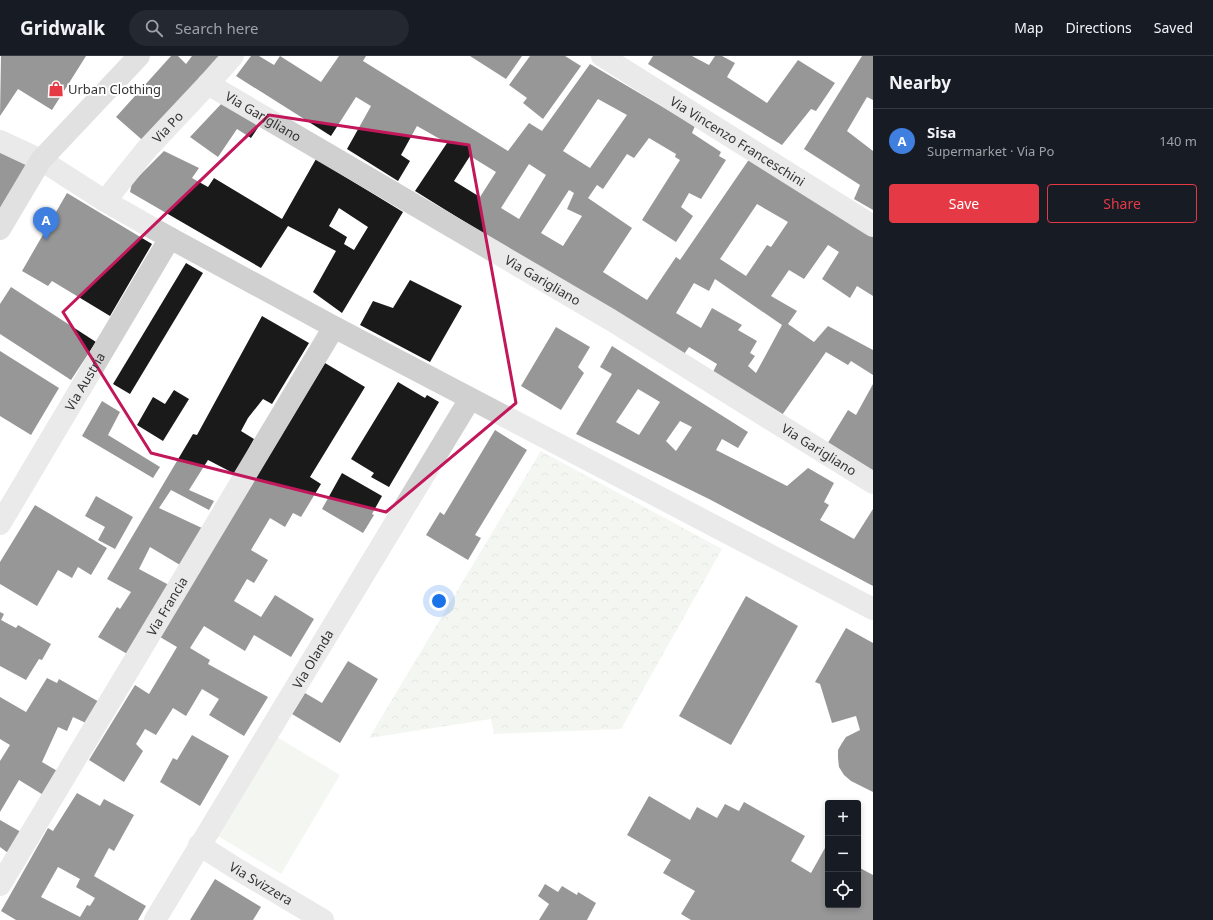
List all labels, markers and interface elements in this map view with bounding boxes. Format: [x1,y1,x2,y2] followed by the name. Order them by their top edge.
[129,10,409,46] search box
[20,15,105,41] text: Gridwalk
[143,17,165,39] icon: search
[175,18,259,38] text: Search here
[1014,18,1043,37] text: Map
[1065,18,1132,37] text: Directions
[1154,18,1193,37] text: Saved
[889,71,951,94] text: Nearby
[47,80,65,98] shop icon: Urban Clothing
[68,80,161,98] place label: Urban Clothing
[222,87,305,146] street label: Via Garigliano
[667,92,808,190] street label: Via Vincenzo Franceschini
[148,107,187,147] street label: Via Po
[927,122,956,142] text: Sisa
[898,132,907,150] text: A
[1159,132,1197,150] text: 140 m
[927,142,1054,160] text: Supermarket · Via Po
[889,184,1039,223] button: Save
[1047,184,1197,223] button: Share
[33,207,59,240] pin: A
[501,251,584,309] street label: Via Garigliano
[60,349,109,414] street label: Via Austria
[778,419,860,480] street label: Via Garigliano
[142,573,192,639] street label: Via Francia
[429,591,449,611] your location
[288,626,338,692] street label: Via Olanda
[825,800,861,908] map controls
[825,800,861,836] button: +
[825,836,861,872] button: −
[226,857,296,909] street label: Via Svizzera
[825,872,861,908] button: locate

